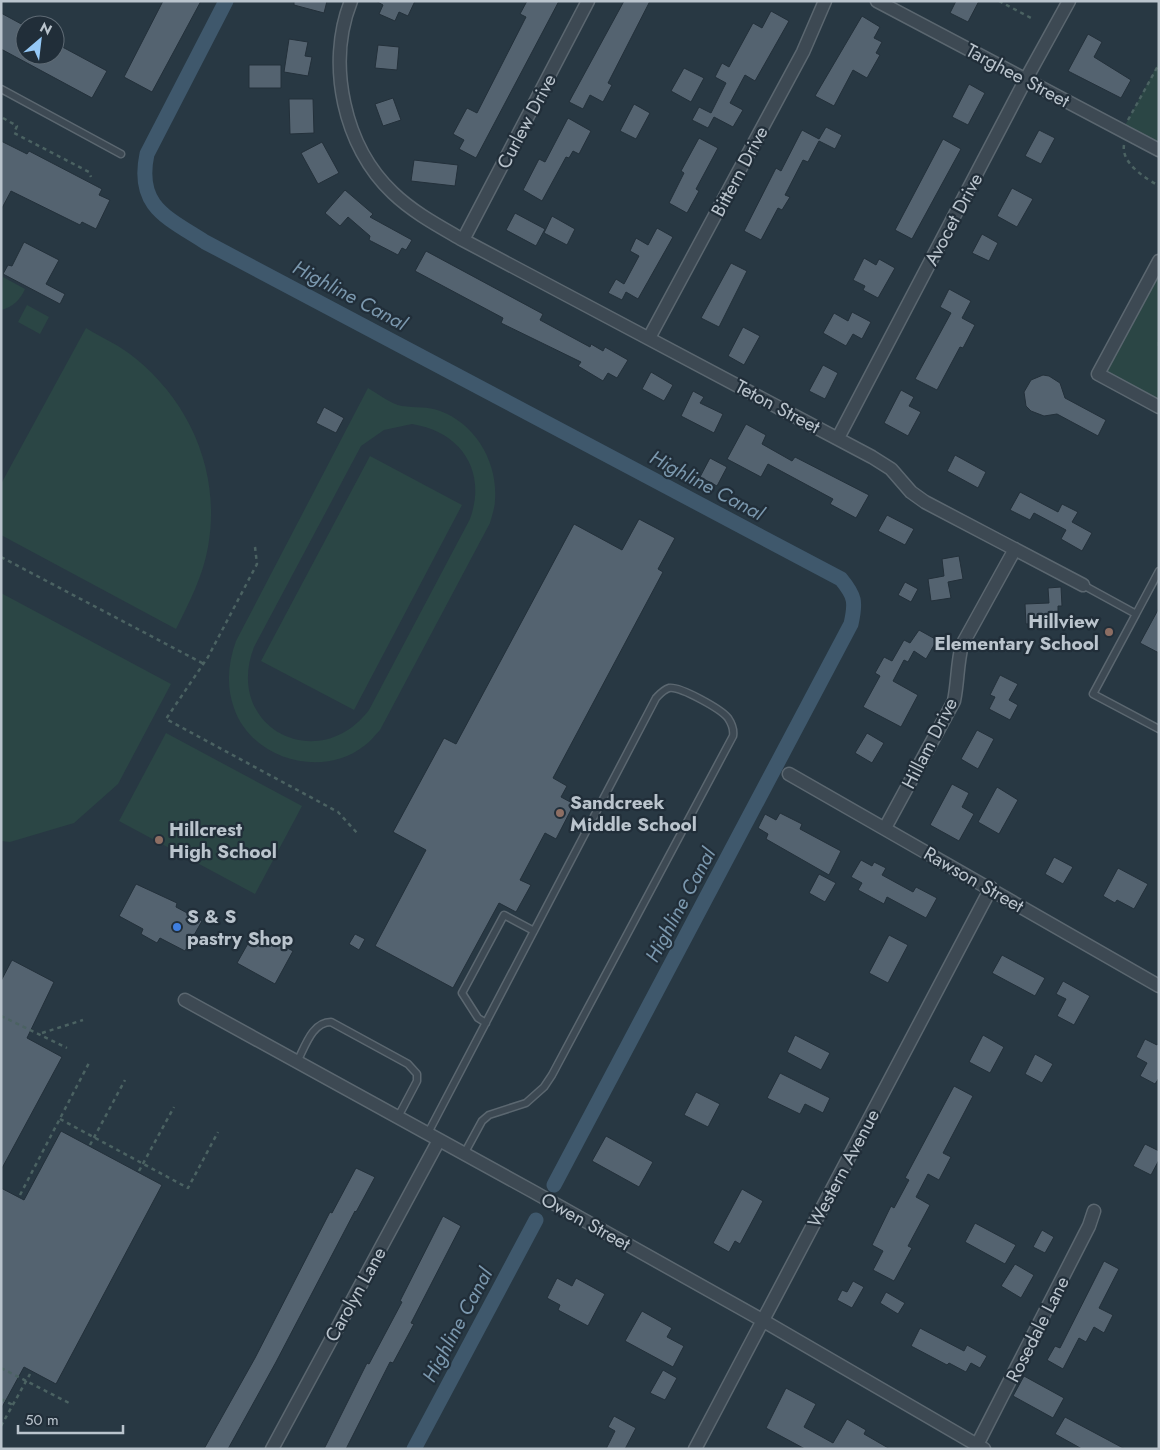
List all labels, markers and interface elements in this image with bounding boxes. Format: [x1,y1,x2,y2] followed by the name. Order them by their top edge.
[15,15,65,65] north arrow
[36,17,56,40] text: N
[961,37,1075,114] street label: Targhee Street
[490,69,563,174] street label: Curlew Drive
[704,121,775,221] street label: Bittern Drive
[918,168,989,270] street label: Avocet Drive
[287,253,414,339] water label: Highline Canal
[731,373,825,440] street label: Teton Street
[644,443,771,529] water label: Highline Canal
[934,608,1100,657] place label: Hillview Elementary School
[1103,626,1115,638] marker: Hillview Elementary School
[895,693,964,794] street label: Hillam Drive
[570,789,697,838] place label: Sandcreek Middle School
[554,807,566,819] marker: Sandcreek Middle School
[169,816,277,865] place label: Hillcrest High School
[153,834,165,846] marker: Hillcrest High School
[919,840,1029,919] street label: Rawson Street
[638,841,724,968] water label: Highline Canal
[187,903,294,952] place label: S & S pastry Shop
[171,921,183,933] marker: S & S pastry Shop
[801,1104,886,1232] street label: Western Avenue
[536,1186,636,1257] street label: Owen Street
[318,1242,393,1347] street label: Carolyn Lane
[415,1261,501,1388] water label: Highline Canal
[999,1271,1076,1387] street label: Rosedale Lane
[18,1402,122,1434] scale bar
[25,1409,59,1431] text: 50 m

